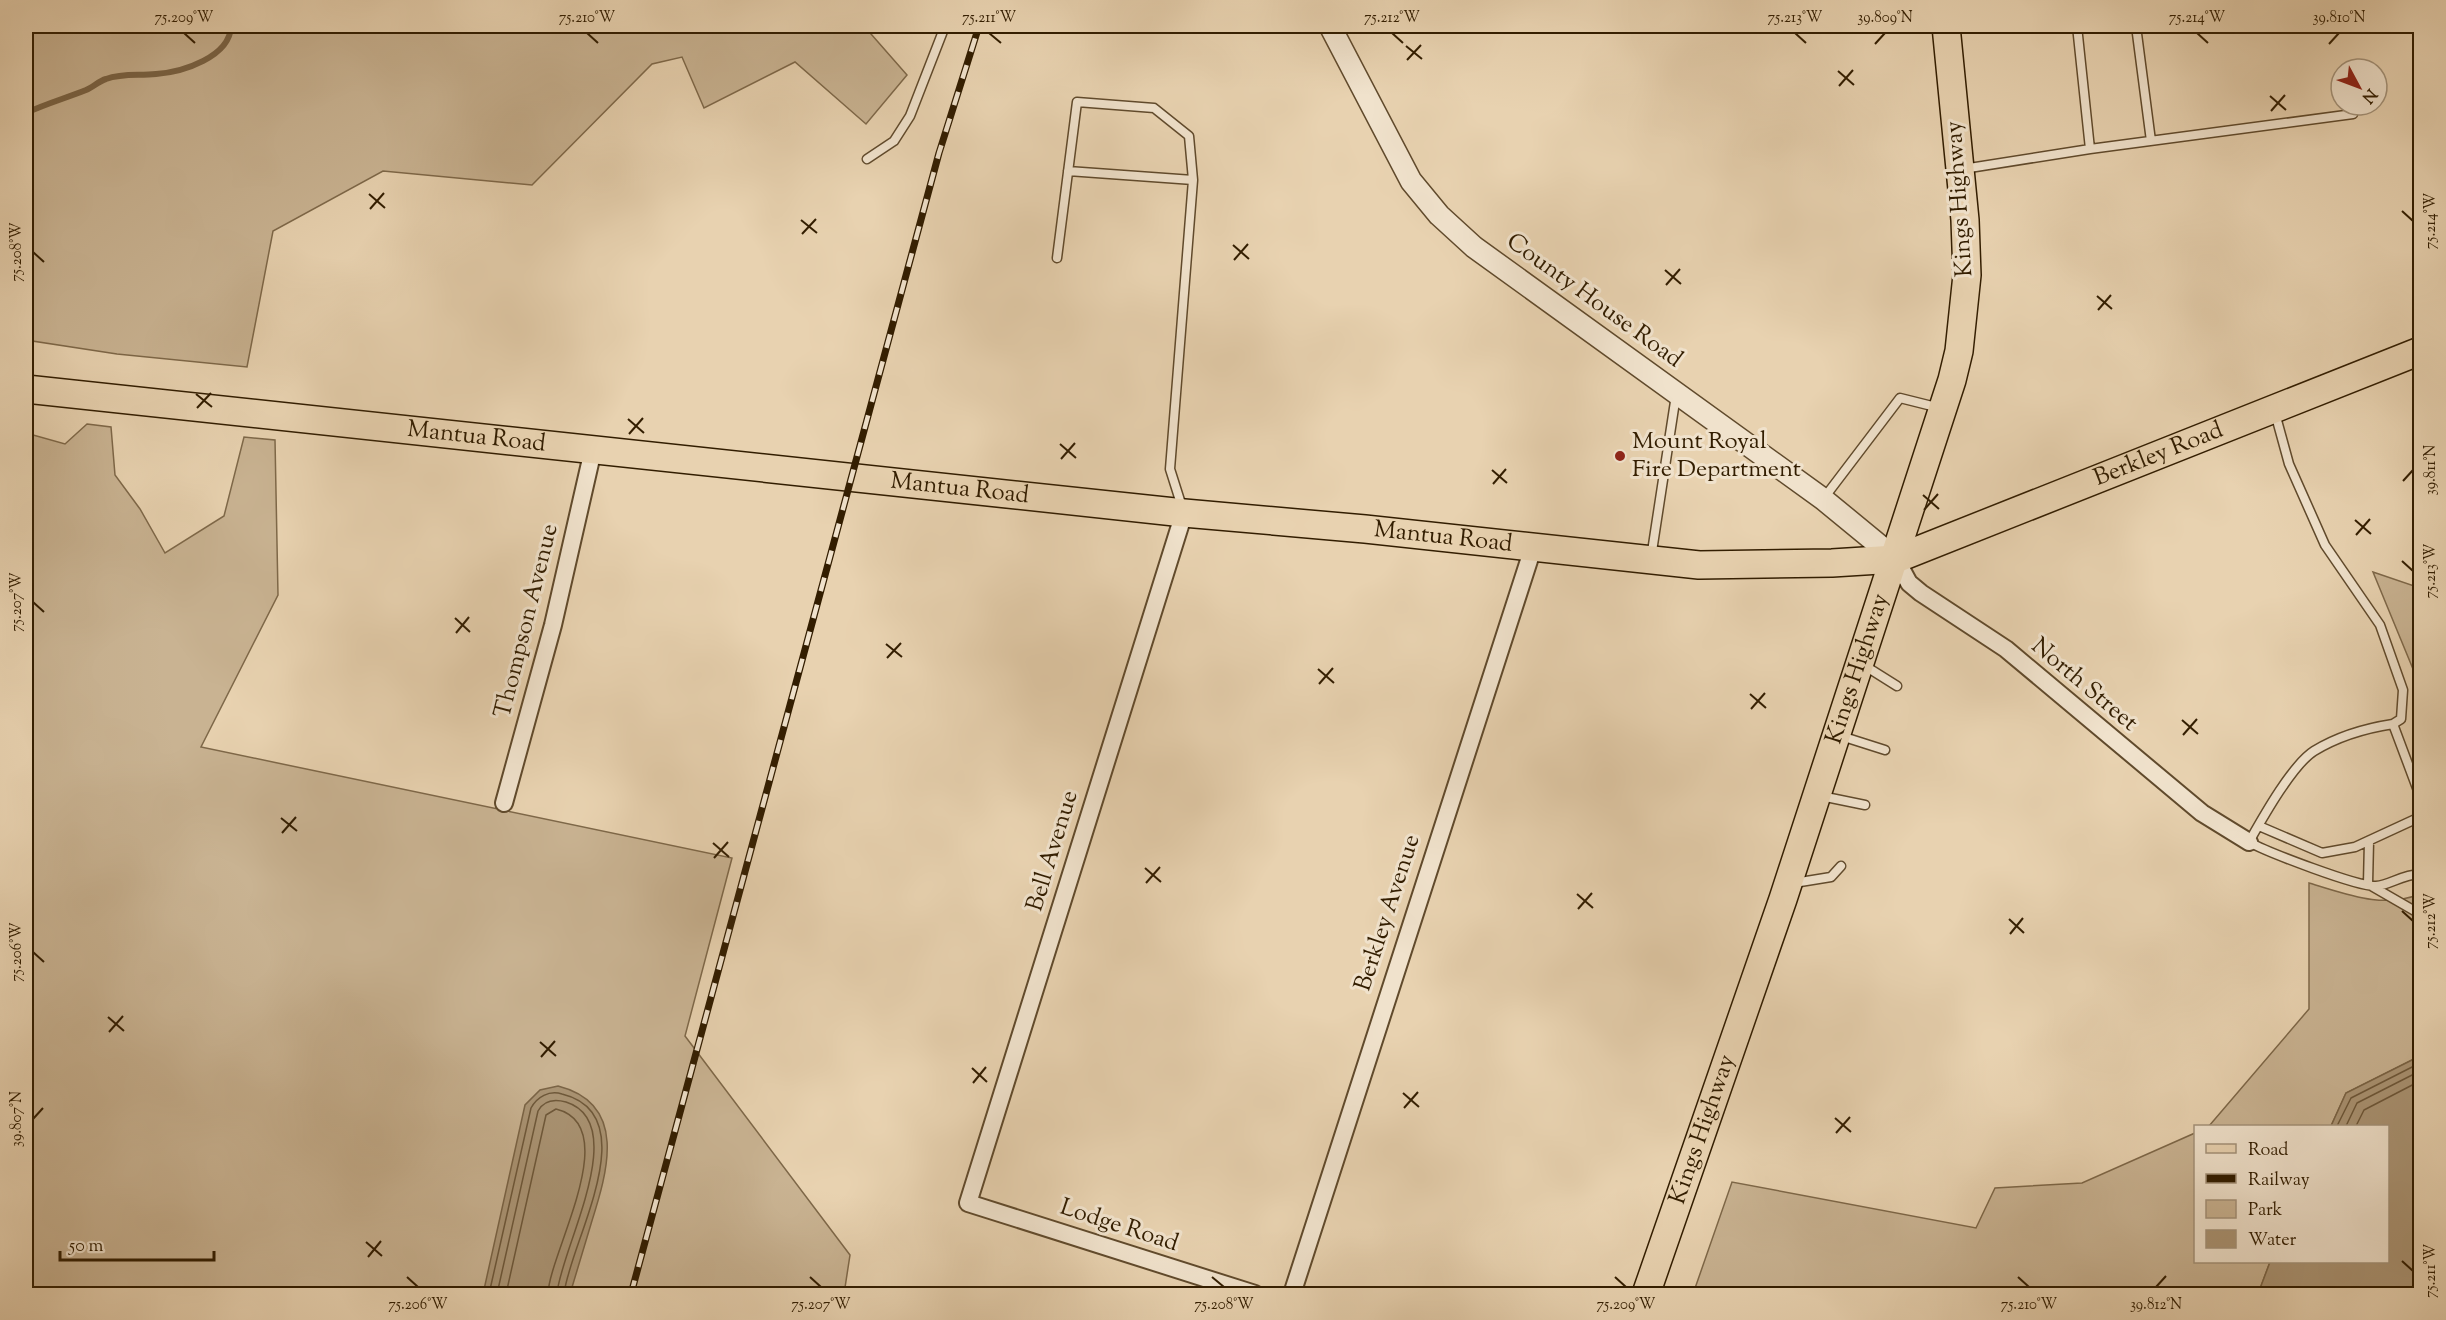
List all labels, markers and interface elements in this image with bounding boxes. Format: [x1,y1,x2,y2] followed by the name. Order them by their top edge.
[155,8,214,29] text: 75.209°W
[559,8,616,29] text: 75.210°W
[962,8,1016,29] text: 75.211°W
[1364,8,1420,29] text: 75.212°W
[1767,8,1823,29] text: 75.213°W
[1857,8,1913,29] text: 39.809°N
[2169,8,2226,29] text: 75.214°W
[2313,8,2365,29] text: 39.810°N
[2329,57,2389,117] north arrow
[2355,83,2381,108] text: N
[1938,120,1982,278] street label: Kings Highway
[2421,192,2442,249] text: 75.214°W
[7,222,28,282] text: 75.208°W
[1499,225,1689,377] street label: County House Road
[405,413,548,462] street label: Mantua Road
[2089,414,2229,496] street label: Berkley Road
[1632,425,1801,487] place label: Mount Royal Fire Department
[2421,445,2442,495] text: 39.811°N
[1613,449,1627,463] marker: Mount Royal Fire Department
[889,465,1031,513] street label: Mantua Road
[1372,513,1515,562] street label: Mantua Road
[486,520,568,722] street label: Thompson Avenue
[2421,543,2442,599] text: 75.213°W
[7,572,28,632] text: 75.207°W
[1818,589,1898,749] street label: Kings Highway
[2023,630,2145,740] street label: North Street
[1018,786,1088,916] street label: Bell Avenue
[1347,830,1429,996] street label: Berkley Avenue
[2421,893,2442,949] text: 75.212°W
[7,922,28,982] text: 75.206°W
[1661,1050,1745,1209] street label: Kings Highway
[7,1091,28,1147] text: 39.807°N
[2194,1125,2389,1263] legend
[2248,1138,2288,1164] text: Road
[2248,1168,2310,1194] text: Railway
[1055,1191,1183,1261] street label: Lodge Road
[2248,1198,2283,1224] text: Park
[60,1224,214,1262] scale bar
[2248,1228,2297,1254] text: Water
[68,1234,104,1260] text: 50 m
[2421,1244,2442,1298] text: 75.211°W
[388,1295,448,1316] text: 75.206°W
[791,1295,851,1316] text: 75.207°W
[1194,1295,1254,1316] text: 75.208°W
[1597,1295,1656,1316] text: 75.209°W
[2001,1295,2058,1316] text: 75.210°W
[2130,1295,2182,1316] text: 39.812°N

